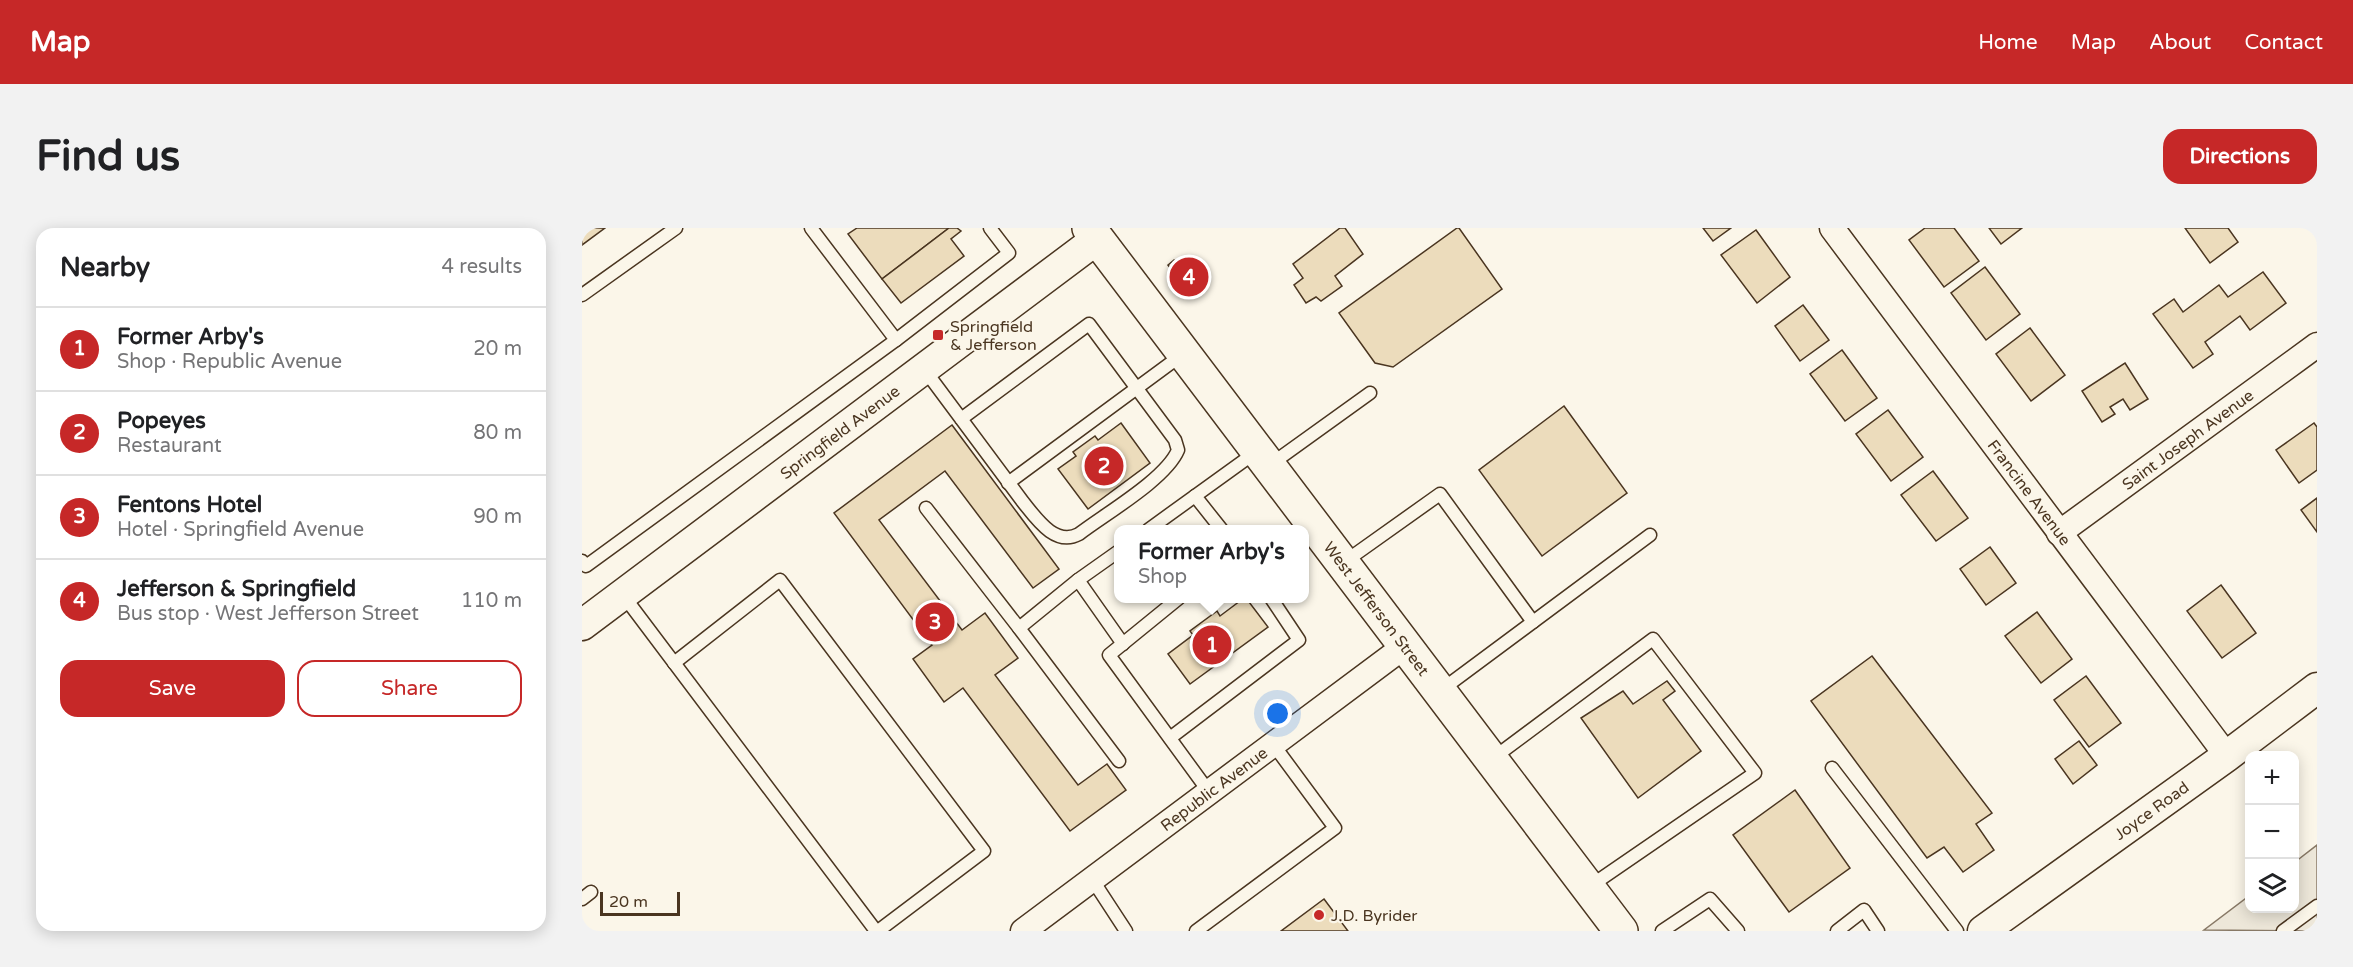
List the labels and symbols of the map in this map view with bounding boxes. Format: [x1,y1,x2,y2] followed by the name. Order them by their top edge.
[1170,254,1208,300] pin: 4
[950,317,1037,355] place label: Springfield & Jefferson
[931,328,945,342] marker: Springfield & Jefferson
[776,381,904,484] street label: Springfield Avenue
[2118,386,2258,495] street label: Saint Joseph Avenue
[1983,436,2075,550] street label: Francine Avenue
[1084,444,1124,488] pin: 2
[1319,538,1433,680] street label: West Jefferson Street
[916,600,954,644] pin: 3
[1192,622,1232,668] pin: 1
[1263,699,1292,728] your location
[1157,743,1272,836] street label: Republic Avenue
[2110,778,2193,845] street label: Joyce Road
[600,889,680,916] scale bar
[1331,906,1418,926] place label: J.D. Byrider
[1312,908,1326,922] marker: J.D. Byrider

